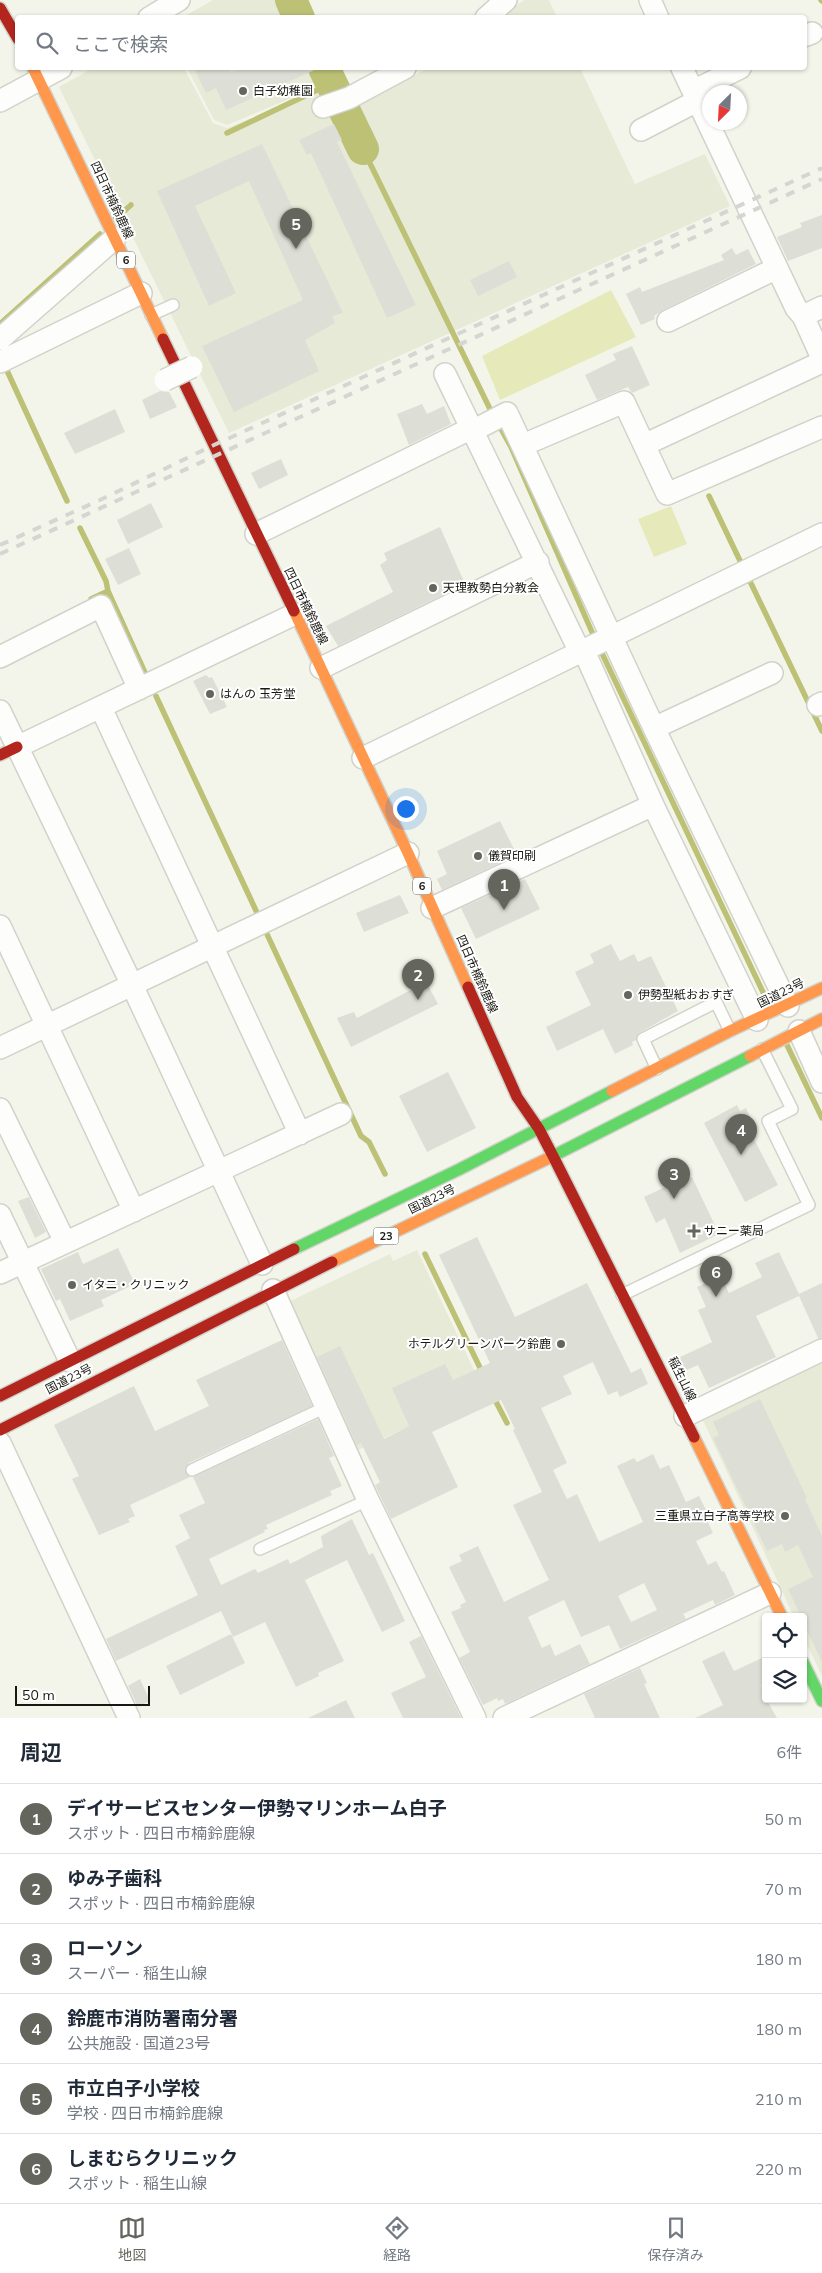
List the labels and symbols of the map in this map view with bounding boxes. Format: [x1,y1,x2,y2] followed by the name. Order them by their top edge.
[253,83,313,98] place label: 白子幼稚園
[237,85,249,97] marker: 白子幼稚園
[702,85,747,130] north arrow
[88,159,137,241] street label: 四日市楠鈴鹿線
[280,208,312,249] pin: 5
[117,252,135,268] road number: 6
[281,565,332,647] street label: 四日市楠鈴鹿線
[443,580,539,595] place label: 天理教勢白分教会
[427,582,439,594] marker: 天理教勢白分教会
[220,686,295,701] place label: はんの 玉芳堂
[204,688,216,700] marker: はんの 玉芳堂
[393,796,419,822] your location
[488,848,536,863] place label: 儀賀印刷
[472,850,484,862] marker: 儀賀印刷
[488,869,520,910] pin: 1
[413,878,431,894] road number: 6
[454,932,501,1015] street label: 四日市楠鈴鹿線
[402,959,434,1000] pin: 2
[755,975,807,1010] street label: 国道23号
[638,987,734,1002] place label: 伊勢型紙おおすぎ
[622,989,634,1001] marker: 伊勢型紙おおすぎ
[725,1114,757,1155] pin: 4
[658,1158,690,1199] pin: 3
[406,1181,458,1216] street label: 国道23号
[704,1223,764,1238] place label: サニー薬局
[688,1225,700,1237] marker: サニー薬局
[374,1228,398,1244] road number: 23
[700,1256,732,1297] pin: 6
[82,1277,190,1292] place label: イタニ・クリニック
[66,1279,78,1291] marker: イタニ・クリニック
[408,1336,551,1351] place label: ホテルグリーンパーク鈴鹿
[555,1338,567,1350] marker: ホテルグリーンパーク鈴鹿
[665,1354,700,1404] street label: 稲生山線
[43,1360,95,1397] street label: 国道23号
[655,1508,775,1523] place label: 三重県立白子高等学校
[779,1510,791,1522] marker: 三重県立白子高等学校
[15,1683,150,1706] scale bar

